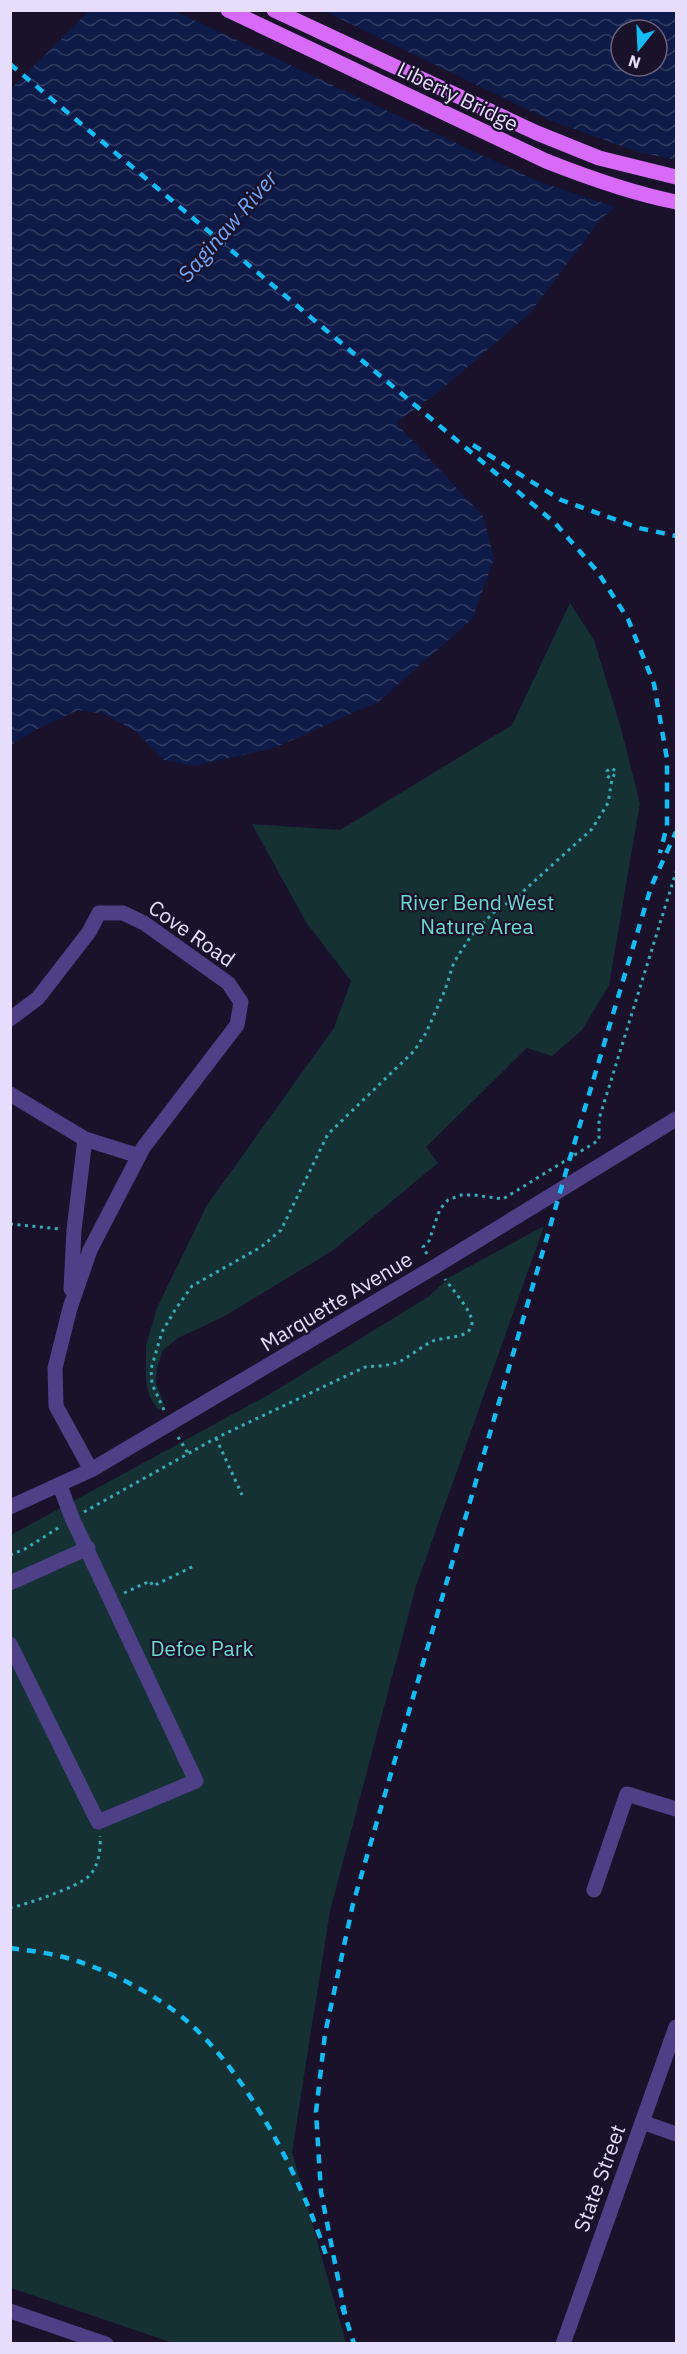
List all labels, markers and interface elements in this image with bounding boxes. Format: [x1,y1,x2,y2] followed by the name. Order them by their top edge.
[609,18,669,78] north arrow
[626,51,643,74] text: N
[393,55,523,137] street label: Liberty Bridge
[171,163,284,288] water label: Saginaw River
[400,888,554,940] park label: River Bend West Nature Area
[143,893,241,973] street label: Cove Road
[255,1245,417,1357] street label: Marquette Avenue
[150,1634,254,1662] park label: Defoe Park
[567,2121,631,2235] street label: State Street

